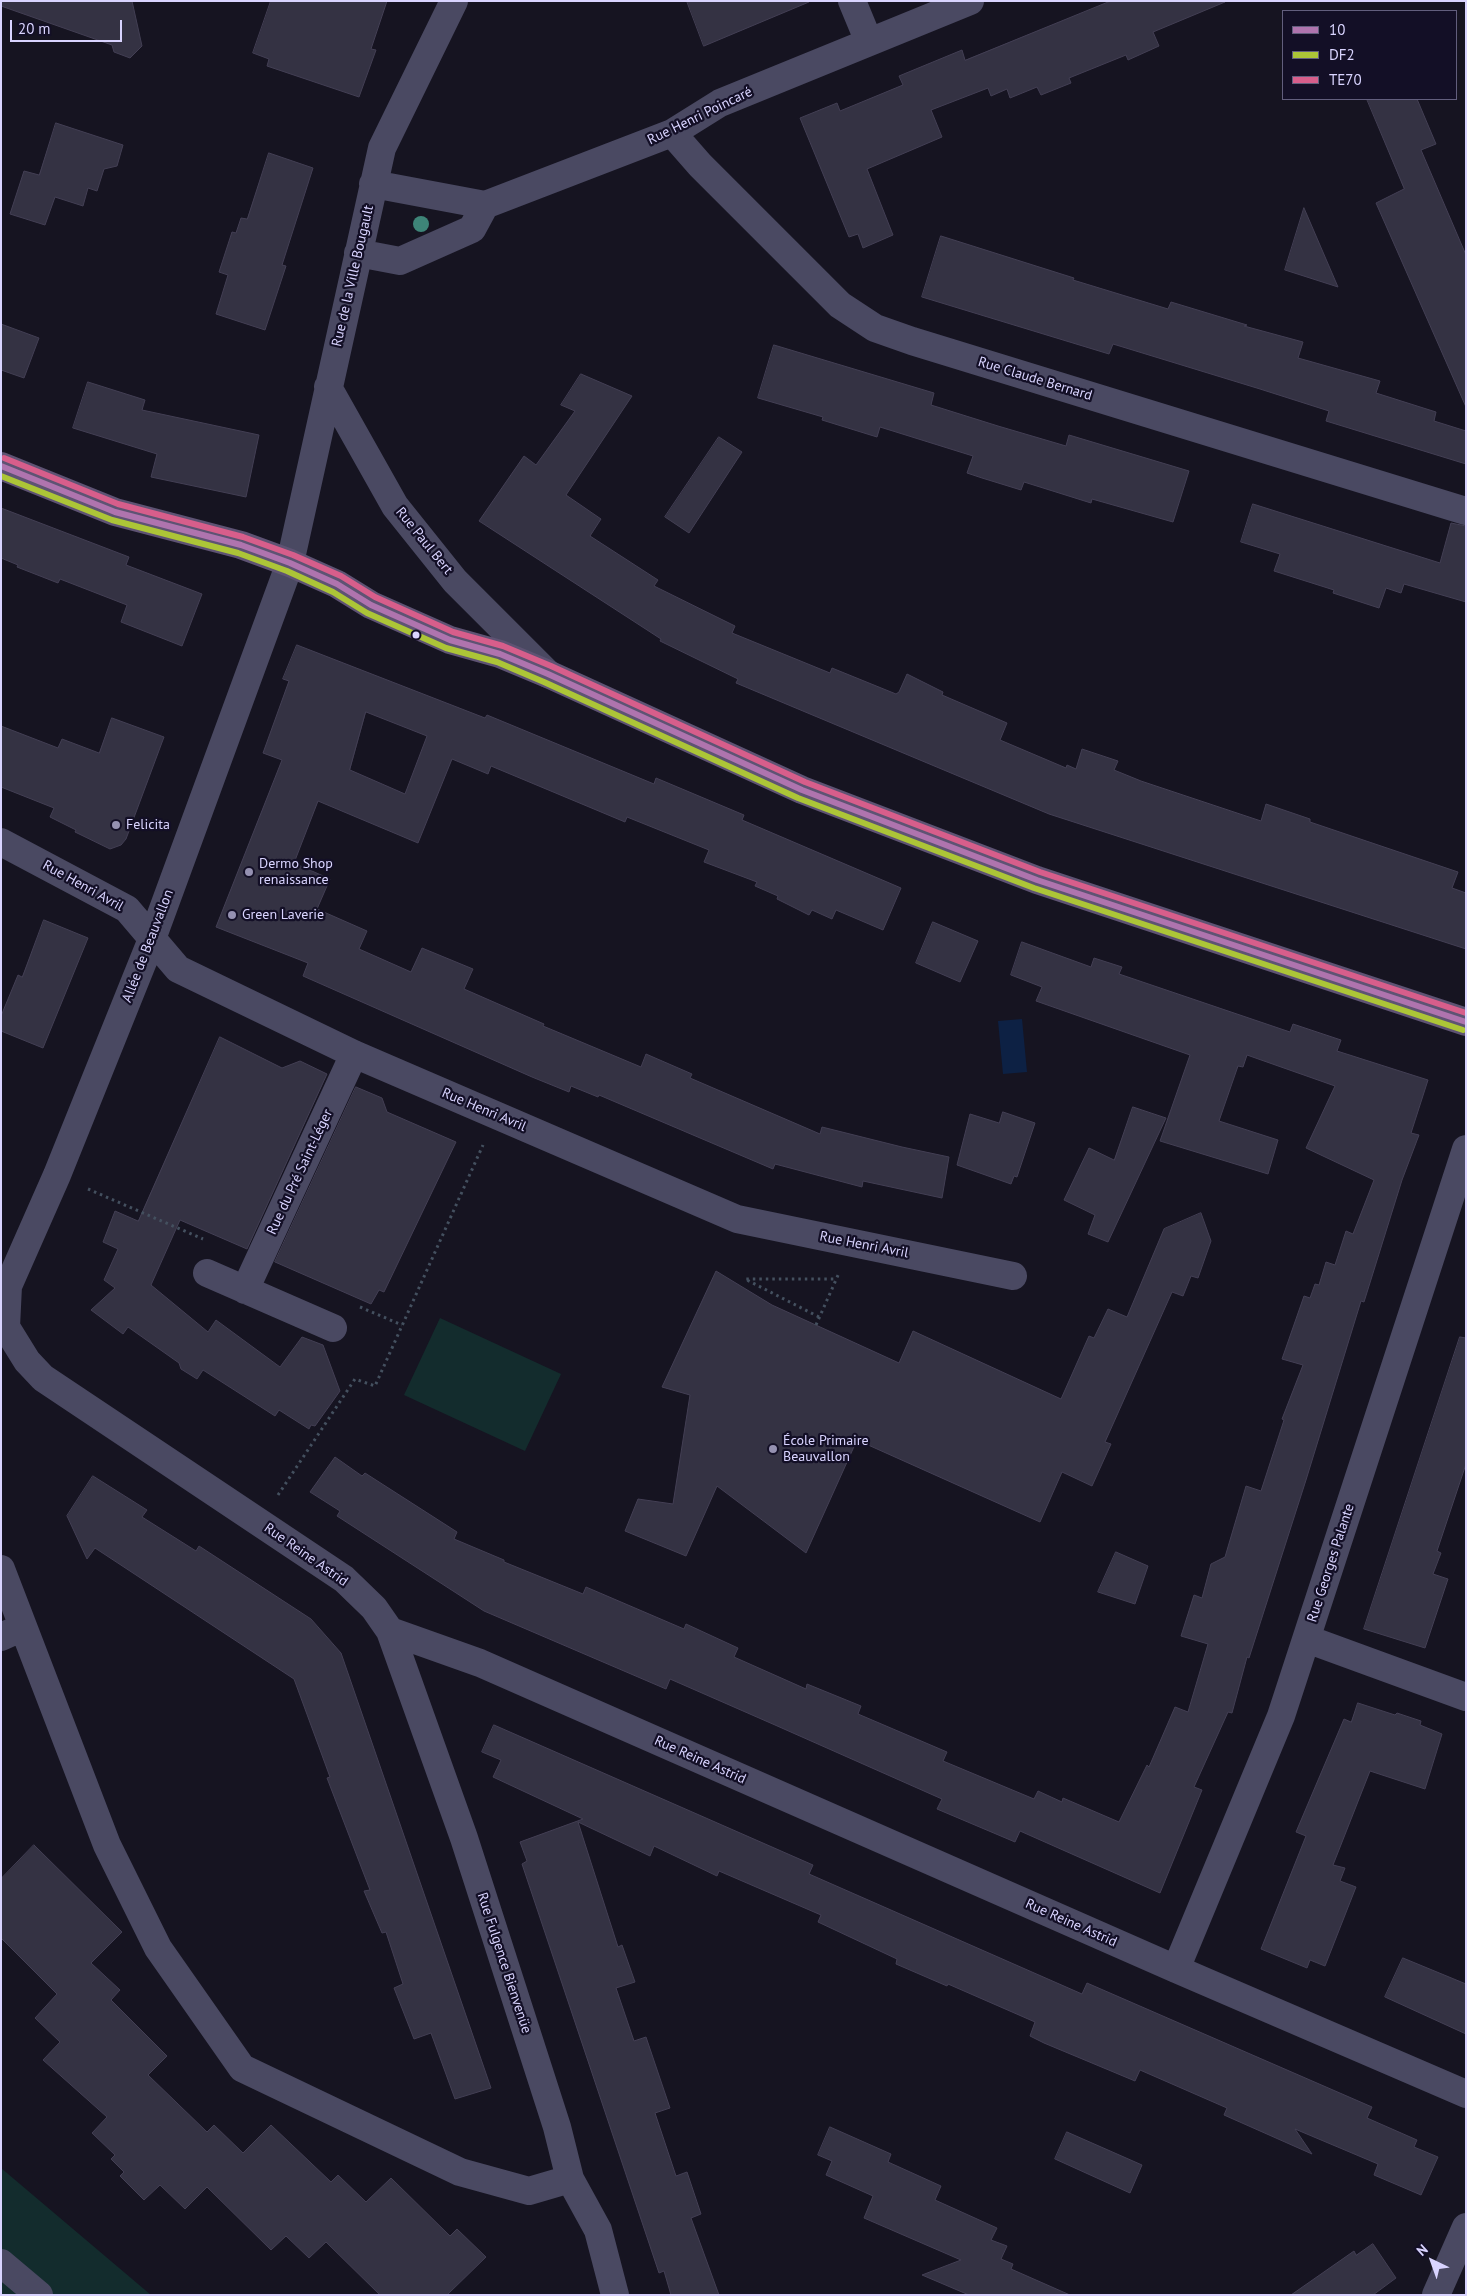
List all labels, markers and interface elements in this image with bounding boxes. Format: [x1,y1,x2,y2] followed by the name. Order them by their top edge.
[12,10,125,42] scale bar
[1282,10,1457,100] legend
[18,19,51,38] text: 20 m
[1329,20,1345,39] text: 10
[1329,45,1355,64] text: DF2
[1329,70,1362,89] text: TE70
[645,83,755,149] street label: Rue Henri Poincaré
[329,204,377,348] street label: Rue de la Ville Bougault
[976,354,1094,404] street label: Rue Claude Bernard
[392,504,456,578] street label: Rue Paul Bert
[411,630,421,640] unlabelled marker
[126,817,170,833] place label: Felicita
[110,819,122,831] marker: Felicita
[259,856,333,889] place label: Dermo Shop renaissance
[40,857,126,915] street label: Rue Henri Avril
[243,866,255,878] marker: Dermo Shop renaissance
[119,887,177,1005] street label: Allée de Beauvallon
[242,907,324,923] place label: Green Laverie
[226,909,238,921] marker: Green Laverie
[439,1085,529,1135] street label: Rue Henri Avril
[264,1107,336,1237] street label: Rue du Pré Saint-Léger
[818,1228,910,1262] street label: Rue Henri Avril
[783,1433,869,1465] place label: École Primaire Beauvallon
[767,1443,779,1455] marker: École Primaire Beauvallon
[1304,1502,1358,1624] street label: Rue Georges Palante
[261,1520,351,1590] street label: Rue Reine Astrid
[652,1732,748,1788] street label: Rue Reine Astrid
[473,1890,535,2036] street label: Rue Fulgence Bienvenüe
[1023,1895,1119,1951] street label: Rue Reine Astrid
[1407,2236,1457,2286] north arrow
[1413,2240,1431,2260] text: N

